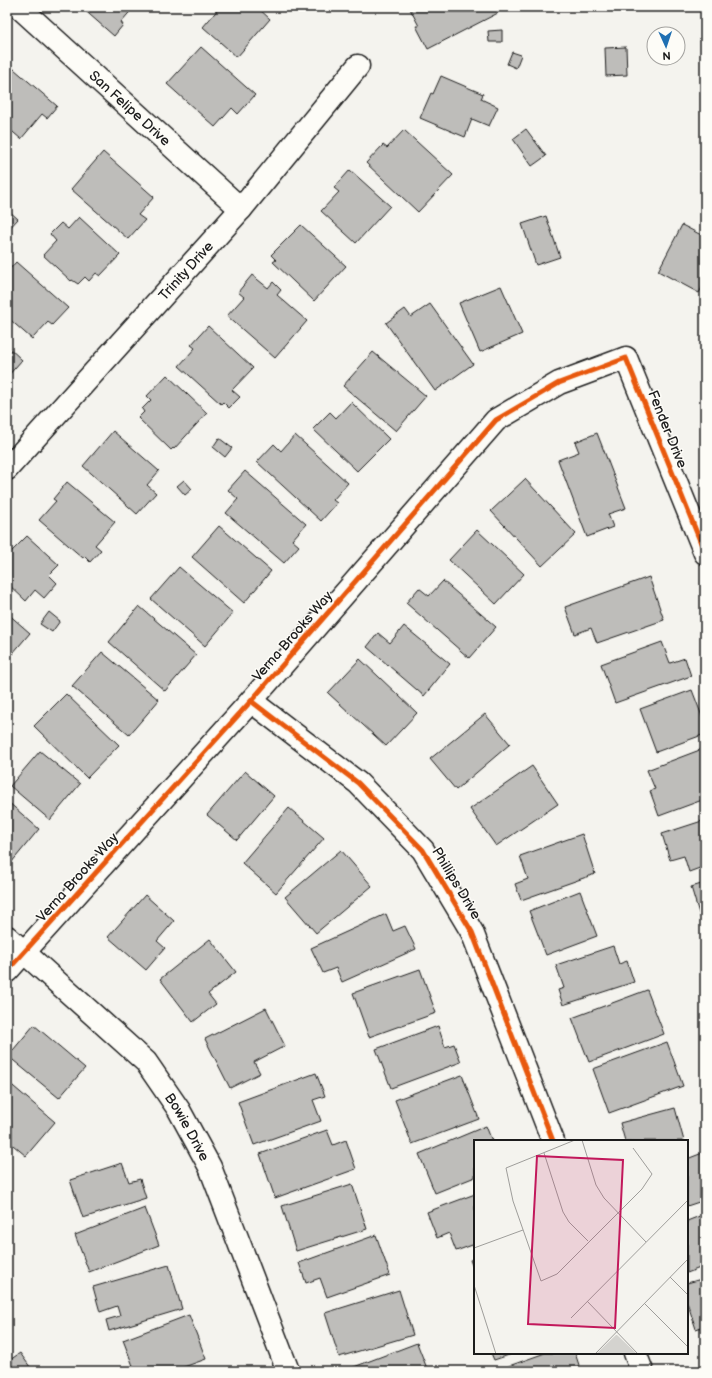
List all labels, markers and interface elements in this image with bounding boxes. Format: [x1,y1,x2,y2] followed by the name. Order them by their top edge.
[646,26,686,66] north arrow
[662,49,671,62] text: N
[85,67,174,150] street label: San Felipe Drive
[155,238,217,304] street label: Trinity Drive
[644,388,691,470] street label: Fender Drive
[249,587,337,685] street label: Verna Brooks Way
[33,829,122,925] street label: Verna Brooks Way
[428,844,485,922] street label: Phillips Drive
[161,1090,213,1164] street label: Bowie Drive
[474,1140,688,1354] inset map

